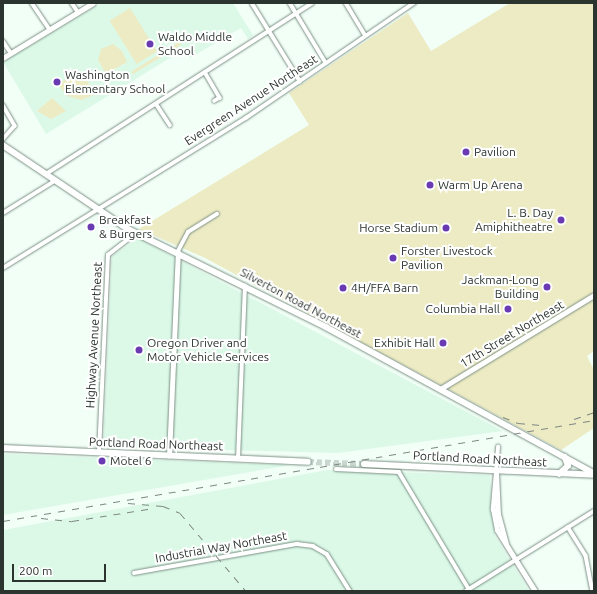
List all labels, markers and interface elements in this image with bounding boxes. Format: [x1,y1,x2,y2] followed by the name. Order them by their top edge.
[158,30,232,58] place label: Waldo Middle School
[145,39,155,49] marker: Waldo Middle School
[182,52,320,148] street label: Evergreen Avenue Northeast
[65,68,165,96] place label: Washington Elementary School
[52,77,62,87] marker: Washington Elementary School
[474,145,516,159] place label: Pavilion
[461,147,471,157] marker: Pavilion
[438,178,523,192] place label: Warm Up Arena
[425,180,435,190] marker: Warm Up Arena
[475,206,553,234] place label: L. B. Day Amiphitheatre
[99,213,152,241] place label: Breakfast & Burgers
[556,215,566,225] marker: L. B. Day Amiphitheatre
[359,221,438,235] place label: Horse Stadium
[86,222,96,232] marker: Breakfast & Burgers
[441,223,451,233] marker: Horse Stadium
[401,244,493,272] place label: Forster Livestock Pavilion
[388,253,398,263] marker: Forster Livestock Pavilion
[83,261,105,409] street label: Highway Avenue Northeast
[238,265,364,341] street label: Silverton Road Northeast
[462,273,539,301] place label: Jackman-Long Building
[351,281,418,295] place label: 4H/FFA Barn
[542,282,552,292] marker: Jackman-Long Building
[338,283,348,293] marker: 4H/FFA Barn
[457,297,567,371] street label: 17th Street Northeast
[426,302,500,316] place label: Columbia Hall
[503,304,513,314] marker: Columbia Hall
[147,336,269,364] place label: Oregon Driver and Motor Vehicle Services
[374,336,435,350] place label: Exhibit Hall
[438,338,448,348] marker: Exhibit Hall
[134,345,144,355] marker: Oregon Driver and Motor Vehicle Services
[89,434,223,454] street label: Portland Road Northeast
[413,448,547,470] street label: Portland Road Northeast
[110,454,151,468] place label: Motel 6
[97,456,107,466] marker: Motel 6
[154,528,288,566] street label: Industrial Way Northeast
[14,556,108,582] scale bar
[19,564,52,577] text: 200 m

